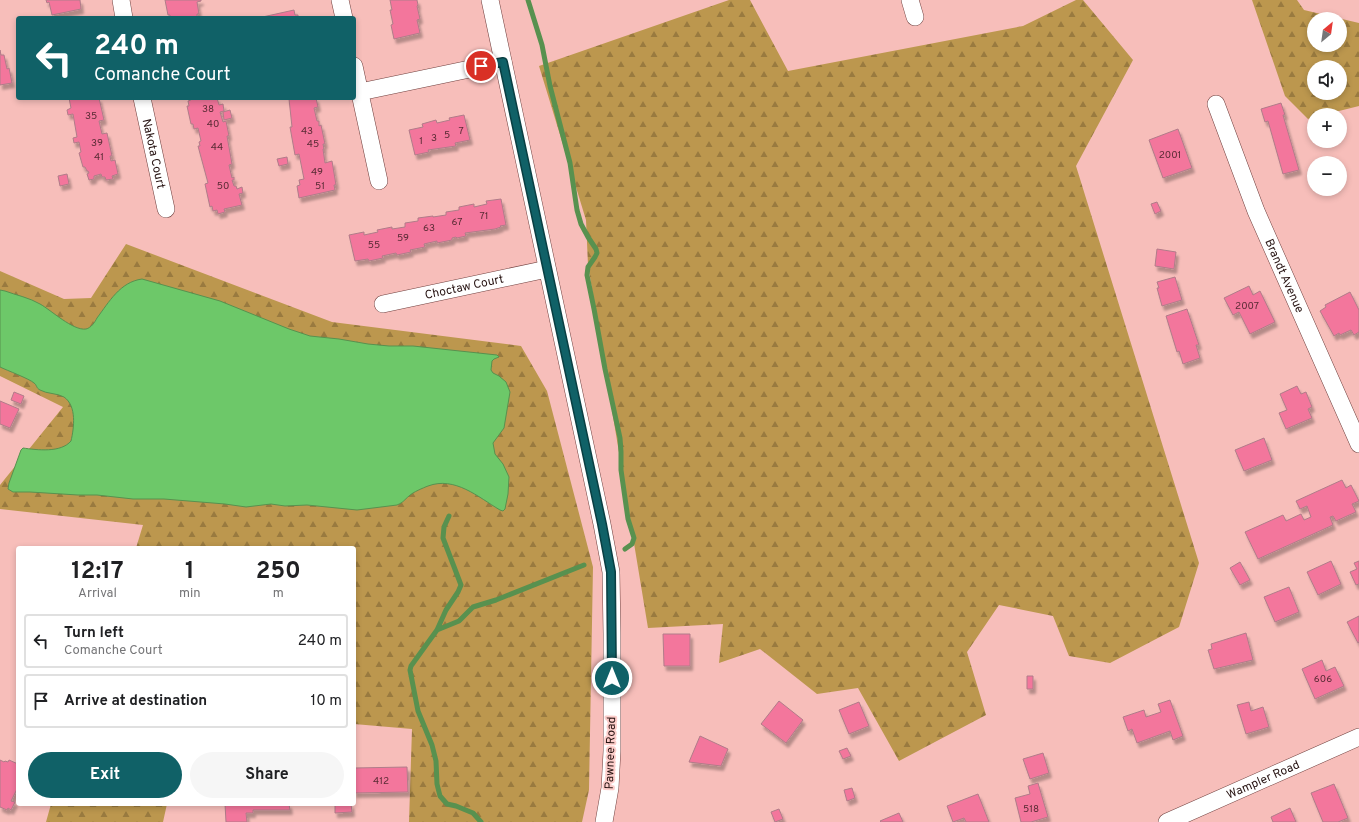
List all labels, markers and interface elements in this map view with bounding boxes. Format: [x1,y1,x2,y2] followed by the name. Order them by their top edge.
[1307,12,1347,52] north arrow
[1307,12,1347,196] map controls
[94,29,179,65] text: 240 m
[28,32,80,84] icon: left
[464,49,498,83] pin
[470,55,492,77] icon: arrive
[1307,60,1347,100] button: sound
[94,64,231,87] text: Comanche Court
[202,103,214,116] house number: 38
[1307,108,1347,148] button: +
[85,110,97,123] house number: 35
[138,117,168,191] street label: Nakota Court
[207,118,219,131] house number: 40
[301,125,313,138] house number: 43
[458,125,464,138] house number: 7
[444,129,450,142] house number: 5
[431,132,437,145] house number: 3
[419,135,423,148] house number: 1
[91,137,103,150] house number: 39
[307,138,319,151] house number: 45
[211,141,223,154] house number: 44
[1159,149,1181,162] house number: 2001
[94,151,104,164] house number: 41
[1307,156,1347,196] button: −
[311,166,323,179] house number: 49
[217,180,229,193] house number: 50
[315,180,325,193] house number: 51
[479,210,489,223] house number: 71
[452,216,463,229] house number: 67
[423,222,435,235] house number: 63
[397,232,409,245] house number: 59
[1260,237,1307,316] street label: Brandt Avenue
[368,239,380,252] house number: 55
[423,271,505,304] street label: Choctaw Court
[1235,300,1259,313] house number: 2007
[71,557,124,587] text: 12:17
[185,557,195,587] text: 1
[256,557,301,587] text: 250
[78,586,117,602] text: Arrival
[179,586,201,602] text: min
[273,586,284,602] text: m
[64,624,124,643] text: Turn left
[30,630,52,652] icon: left
[298,632,342,651] text: 240 m
[64,643,163,659] text: Comanche Court
[591,657,633,699] position arrow
[1314,673,1332,686] house number: 606
[30,690,52,712] icon: arrive
[64,692,207,711] text: Arrive at destination
[311,692,342,711] text: 10 m
[602,716,620,790] street label: Pawnee Road
[28,752,182,798] button: Exit
[190,752,344,798] button: Share
[1224,757,1303,804] street label: Wampler Road
[373,775,389,788] house number: 412
[1023,803,1039,816] house number: 518

